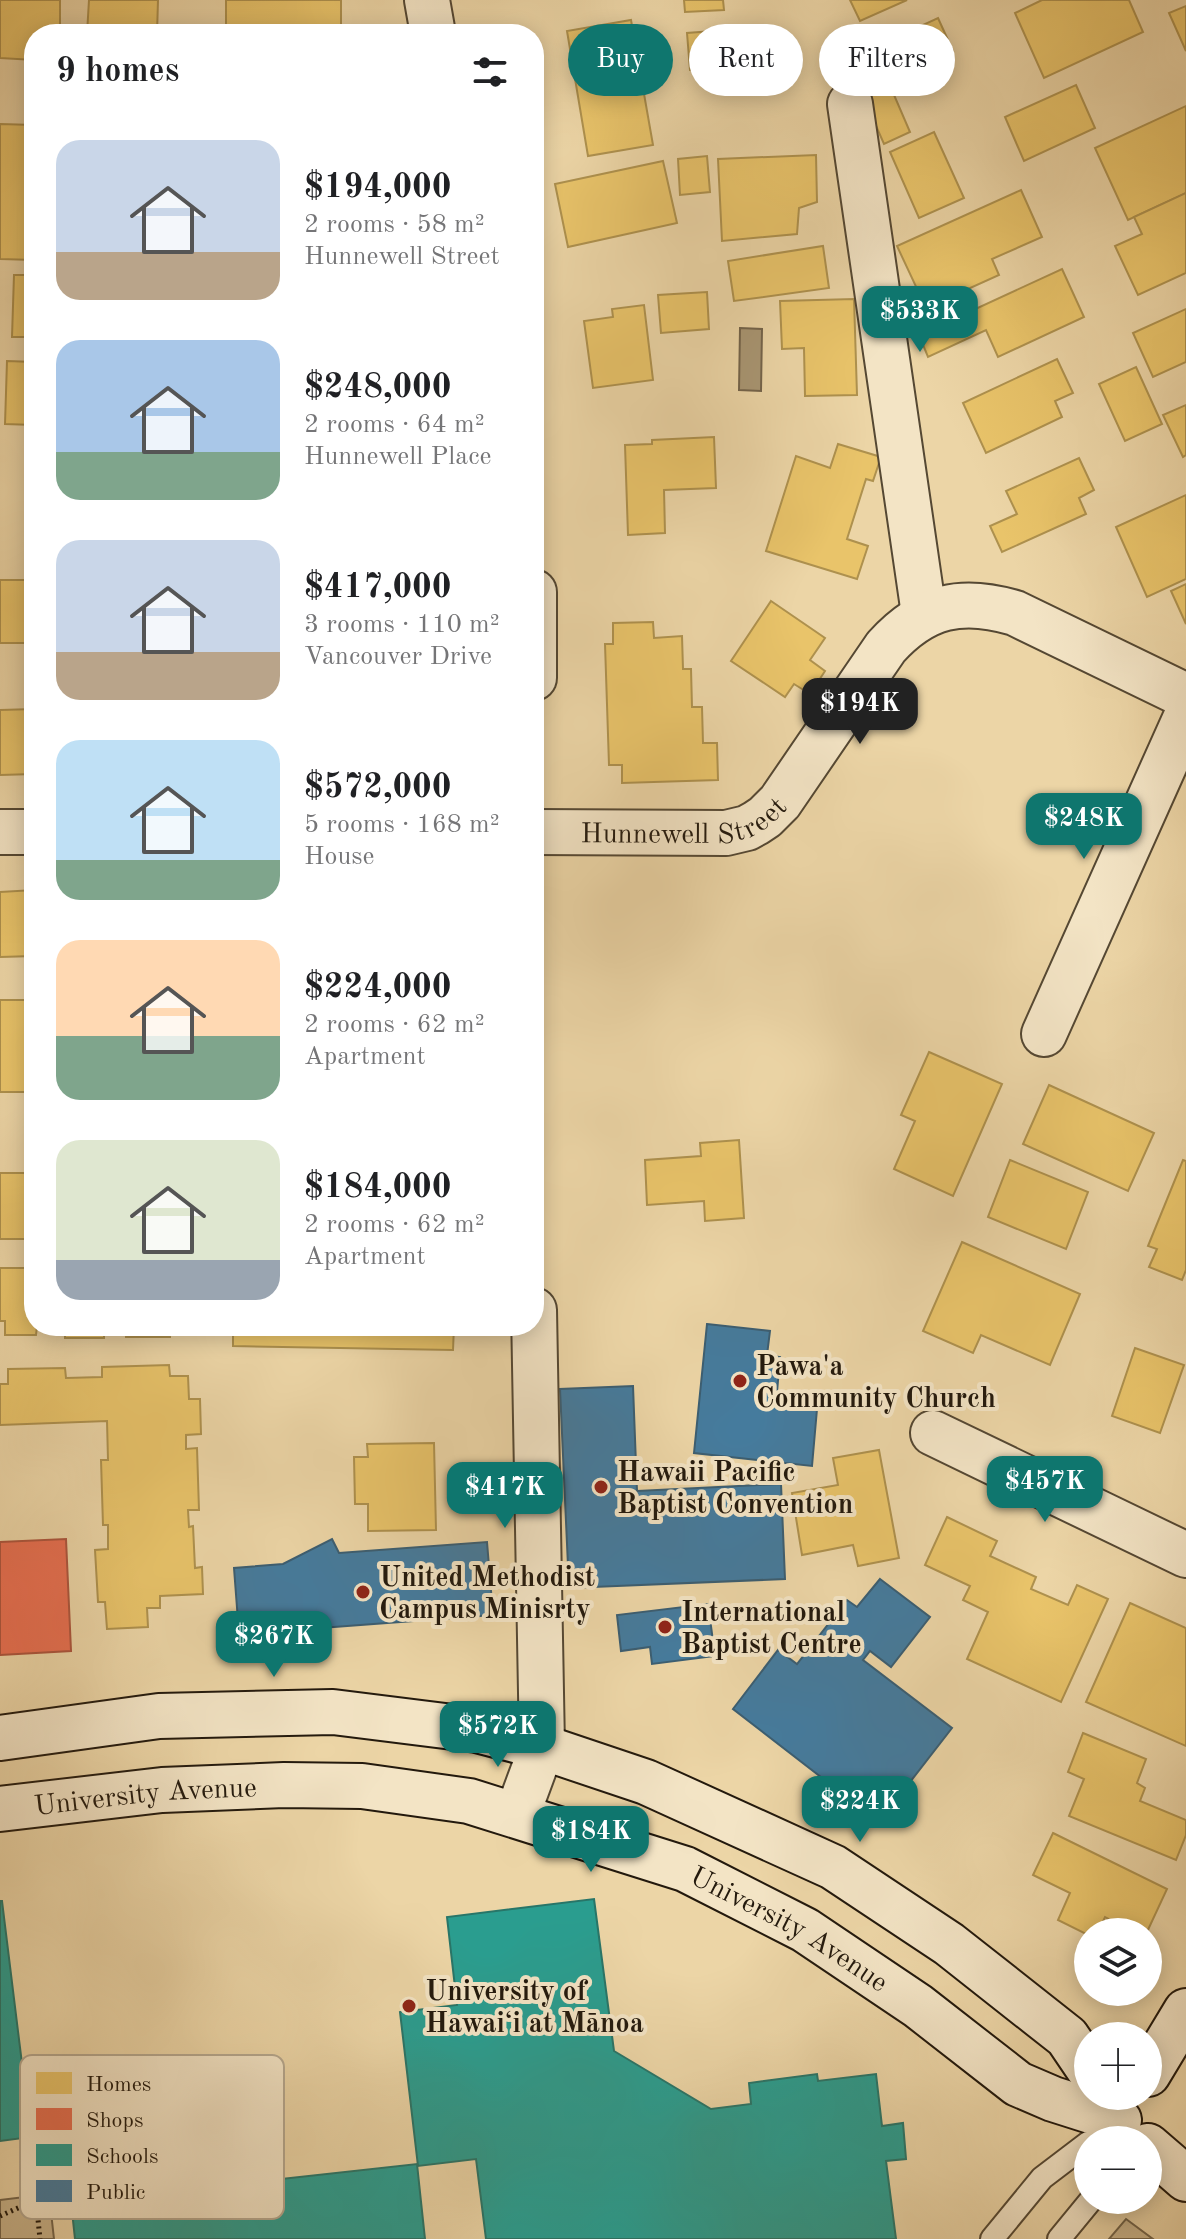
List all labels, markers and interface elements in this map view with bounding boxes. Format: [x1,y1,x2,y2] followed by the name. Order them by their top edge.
[568,24,673,96] chip: Buy
[689,24,803,96] chip: Rent
[819,24,955,96] chip: Filters
[468,50,512,94] icon: filters
[56,55,179,89] text: 9 homes
[304,171,452,205] text: $194,000
[120,172,216,268] icon: home
[304,212,485,238] text: 2 rooms · 58 m²
[304,244,500,270] text: Hunnewell Street
[864,286,976,354] pin: $533K
[880,299,960,325] text: $533K
[304,371,452,405] text: $248,000
[120,372,216,468] icon: home
[304,412,485,438] text: 2 rooms · 64 m²
[304,444,491,470] text: Hunnewell Place
[304,571,452,605] text: $417,000
[120,572,216,668] icon: home
[304,612,500,638] text: 3 rooms · 110 m²
[304,644,492,670] text: Vancouver Drive
[804,678,916,746] pin: $194K
[820,691,900,717] text: $194K
[304,771,452,805] text: $572,000
[120,772,216,868] icon: home
[581,793,793,850] street label: Hunnewell Street
[1028,793,1140,861] pin: $248K
[1044,806,1124,832] text: $248K
[304,812,500,838] text: 5 rooms · 168 m²
[304,844,375,870] text: House
[304,971,452,1005] text: $224,000
[120,972,216,1068] icon: home
[304,1012,485,1038] text: 2 rooms · 62 m²
[304,1044,426,1070] text: Apartment
[304,1171,452,1205] text: $184,000
[120,1172,216,1268] icon: home
[304,1212,485,1238] text: 2 rooms · 62 m²
[304,1244,426,1270] text: Apartment
[756,1354,996,1414] place label: Pawa'a Community Church
[731,1372,749,1390] marker: Pawa'a Community Church
[989,1456,1101,1524] pin: $457K
[617,1460,853,1520] place label: Hawaii Pacific Baptist Convention
[449,1462,561,1530] pin: $417K
[1005,1469,1085,1495] text: $457K
[465,1475,545,1501] text: $417K
[592,1478,610,1496] marker: Hawaii Pacific Baptist Convention
[379,1565,595,1625] place label: United Methodist Campus Minisrty
[354,1583,372,1601] marker: United Methodist Campus Minisrty
[681,1600,862,1660] place label: International Baptist Centre
[218,1611,330,1679] pin: $267K
[656,1618,674,1636] marker: International Baptist Centre
[234,1624,314,1650] text: $267K
[442,1701,554,1769] pin: $572K
[458,1714,538,1740] text: $572K
[33,1775,257,1822] street label: University Avenue
[804,1776,916,1844] pin: $224K
[820,1789,900,1815] text: $224K
[535,1806,647,1874] pin: $184K
[551,1819,631,1845] text: $184K
[685,1863,892,1999] street label: University Avenue
[1074,1918,1162,2214] map controls
[1074,1918,1162,2006] button: layers
[425,1979,644,2039] place label: University of Hawaiʻi at Mānoa
[400,1997,418,2015] marker: University of Hawaiʻi at Mānoa
[1074,2022,1162,2110] button: +
[20,2055,284,2219] legend
[86,2074,151,2096] text: Homes
[86,2110,143,2132] text: Shops
[1074,2126,1162,2214] button: −
[86,2146,159,2168] text: Schools
[86,2182,145,2204] text: Public

